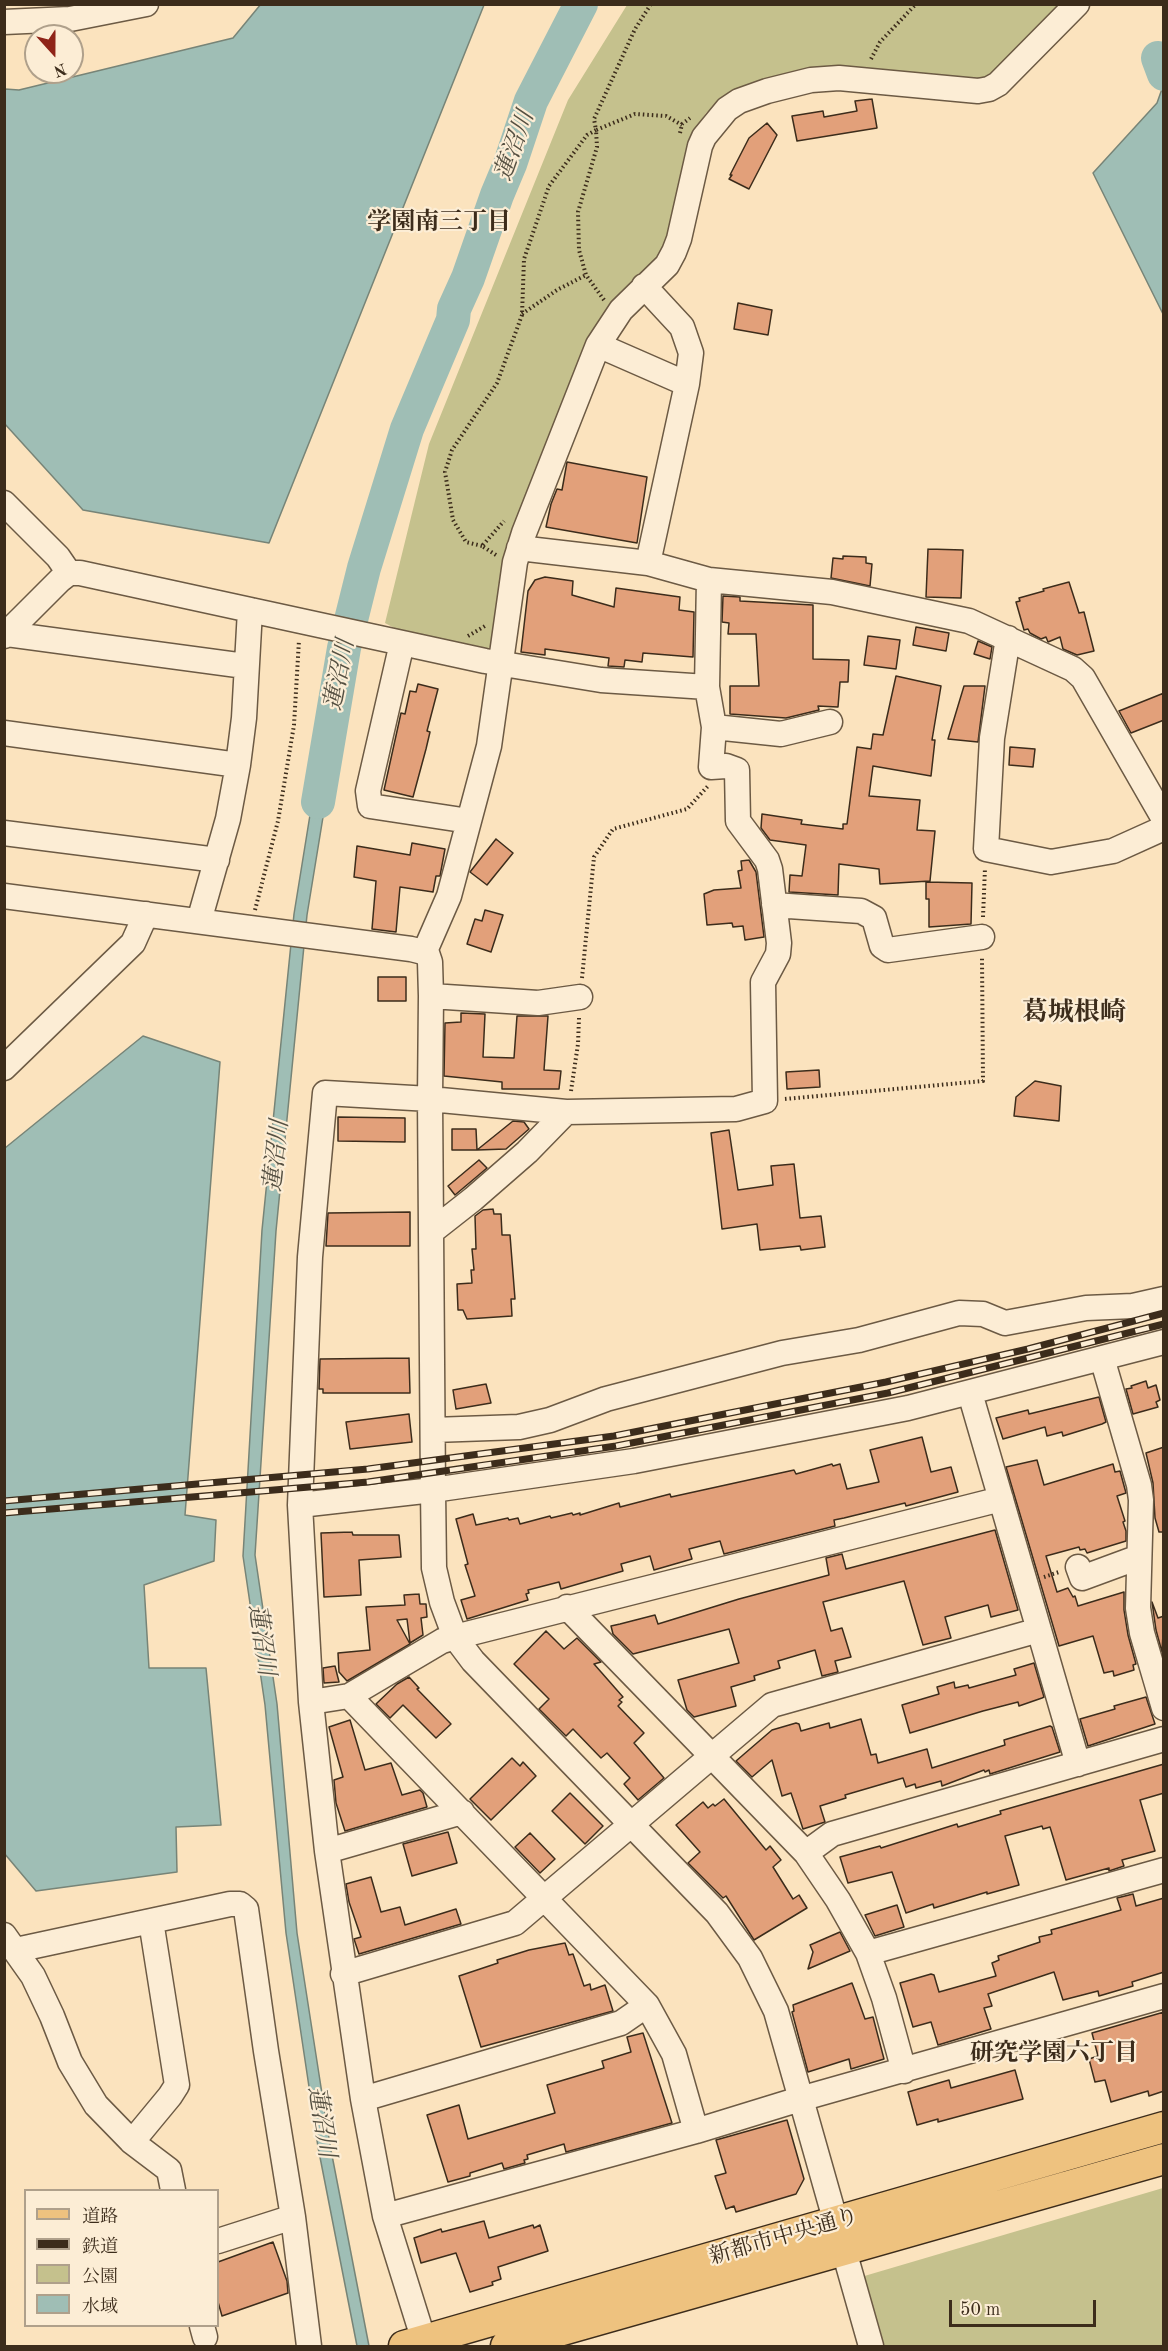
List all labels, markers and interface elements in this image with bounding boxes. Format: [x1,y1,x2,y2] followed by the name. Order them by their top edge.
[24,24,84,84] north arrow
[51,59,68,79] text: N
[489,107,541,185] water label: 蓮沼川
[367,209,511,237] district label: 学園南三丁目
[319,637,361,713] water label: 蓮沼川
[1022,997,1126,1029] district label: 葛城根崎
[259,1119,295,1193] water label: 蓮沼川
[242,1602,280,1678] water label: 蓮沼川
[970,2040,1138,2068] district label: 研究学園六丁目
[301,2084,341,2160] water label: 蓮沼川
[24,2189,219,2327] legend
[706,2203,862,2271] street label: 新都市中央通り
[82,2208,118,2226] text: 道路
[82,2238,118,2256] text: 鉄道
[82,2268,118,2286] text: 公園
[952,2288,1099,2326] scale bar
[82,2298,118,2316] text: 水域
[960,2301,1000,2319] text: 50 m

